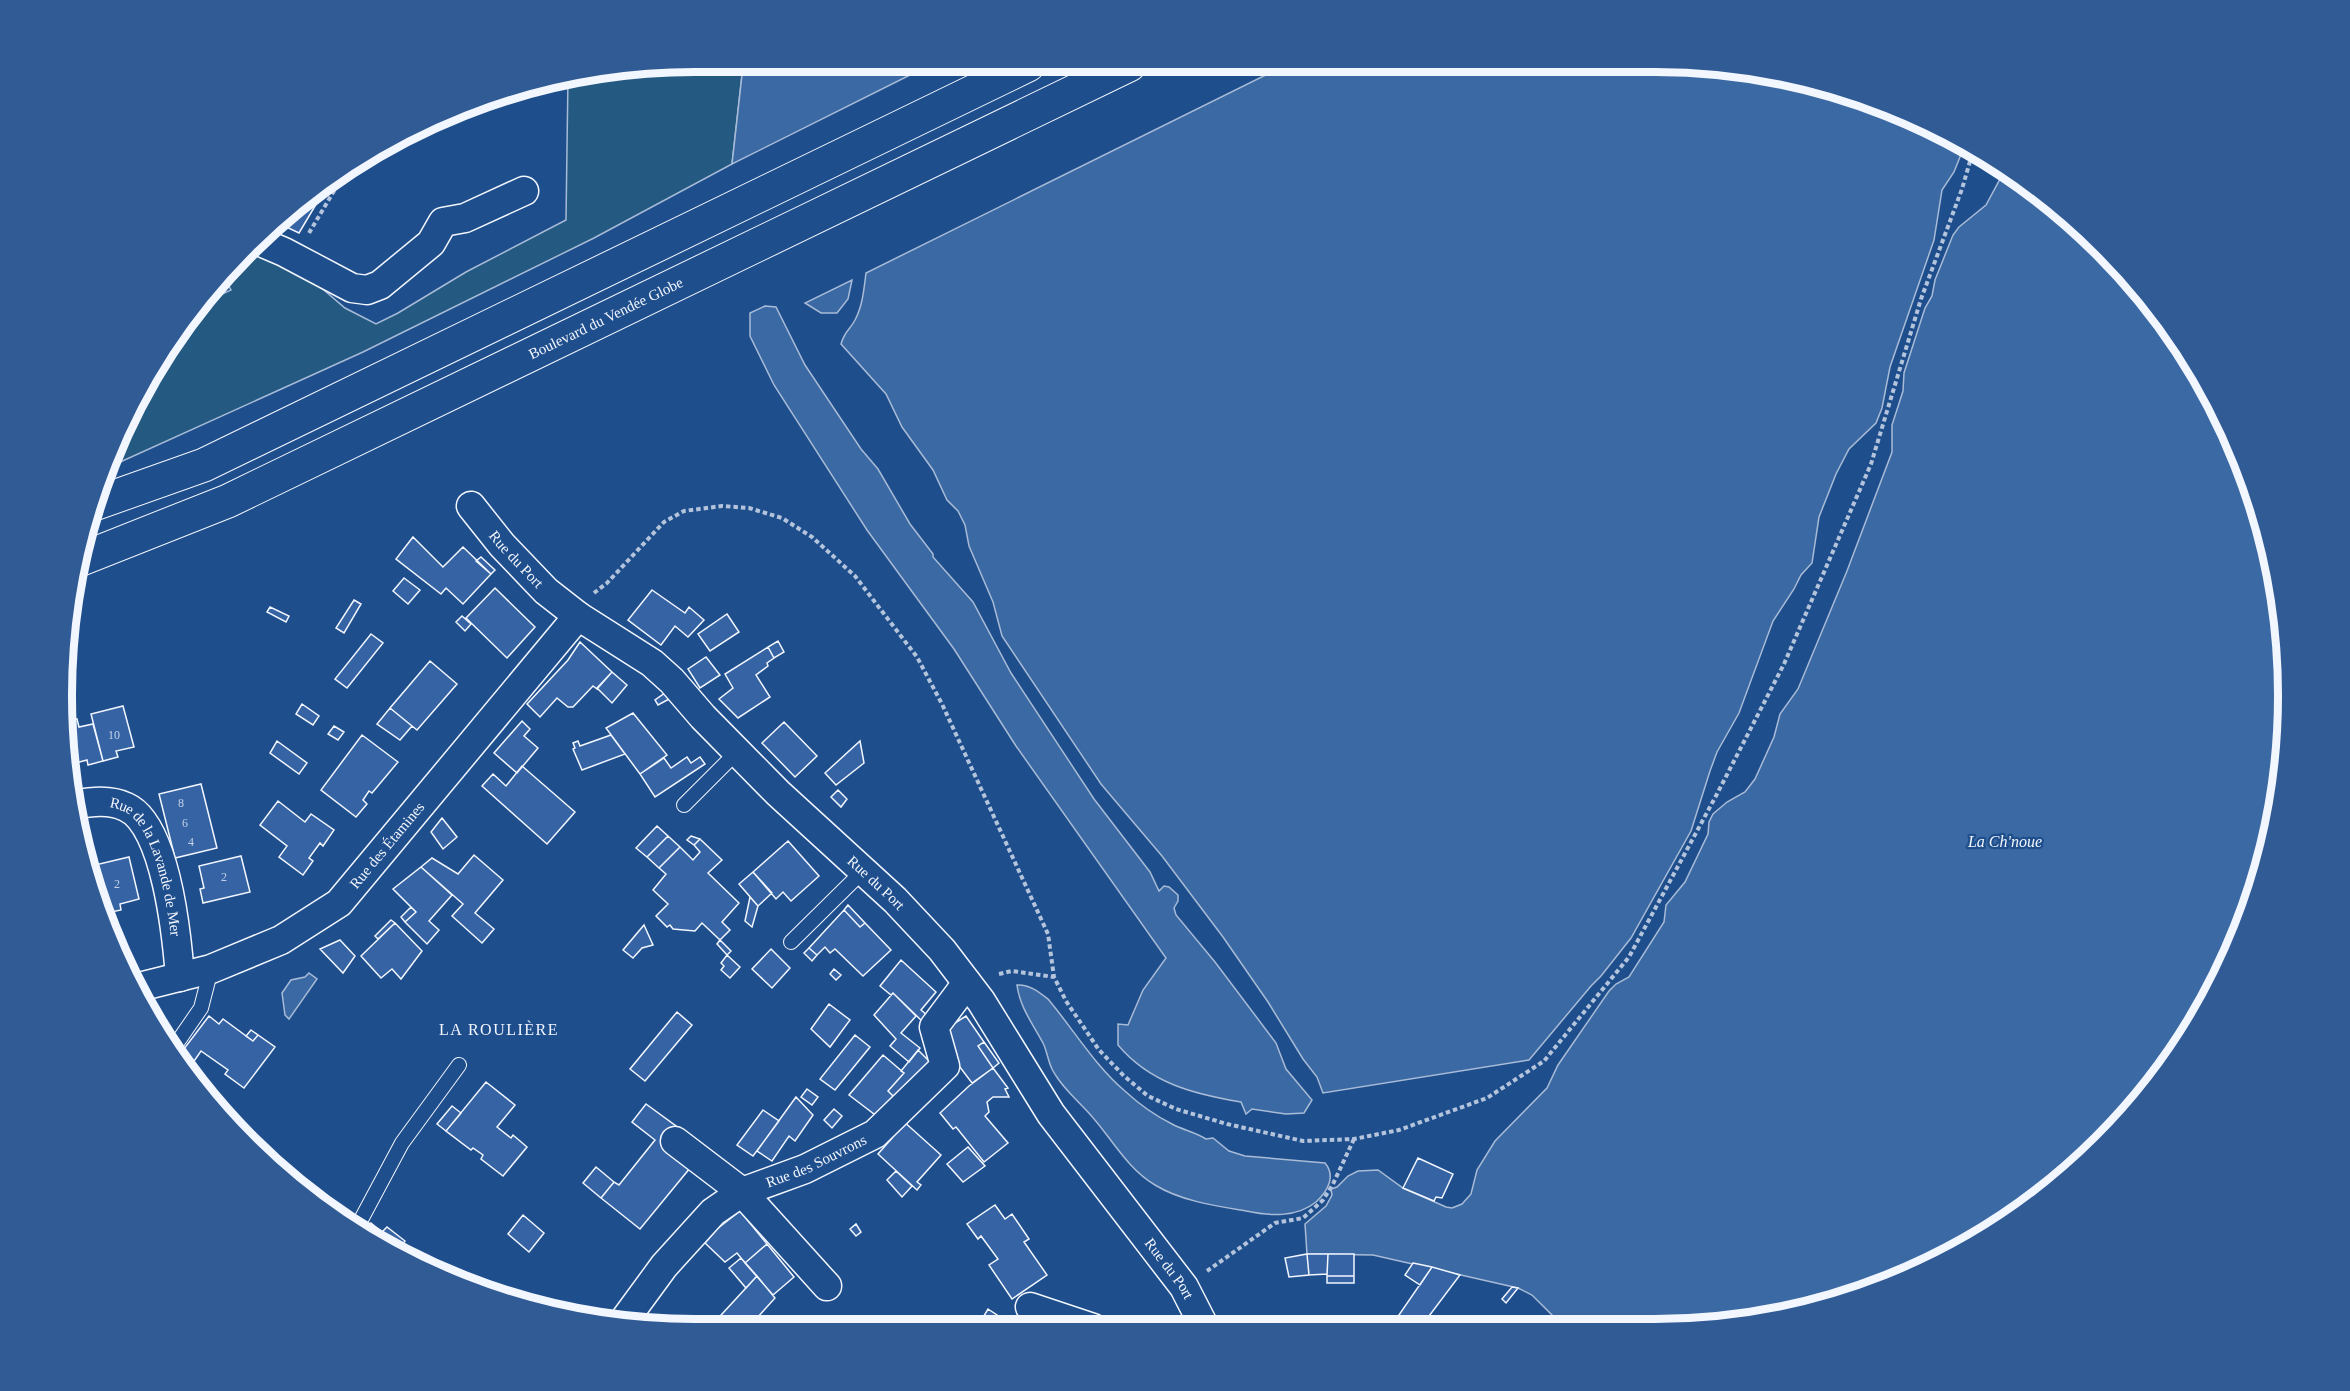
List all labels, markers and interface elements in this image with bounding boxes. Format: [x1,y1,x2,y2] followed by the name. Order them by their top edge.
[526,274,686,362] street label: Boulevard du Vendée Globe
[486,528,547,592] street label: Rue du Port
[108,728,120,742] house number: 10
[109,794,184,937] street label: Rue de la Lavande de Mer
[178,796,184,810] house number: 8
[346,799,428,892] street label: Rue des Étamines
[182,816,188,830] house number: 6
[1967,833,2042,850] water label: La Ch'noue
[188,835,194,849] house number: 4
[844,853,908,914] street label: Rue du Port
[221,870,227,884] house number: 2
[114,877,120,891] house number: 2
[439,1020,559,1038] district label: LA ROULIÈRE
[764,1132,869,1191] street label: Rue des Souvrons
[1142,1235,1197,1302] street label: Rue du Port

